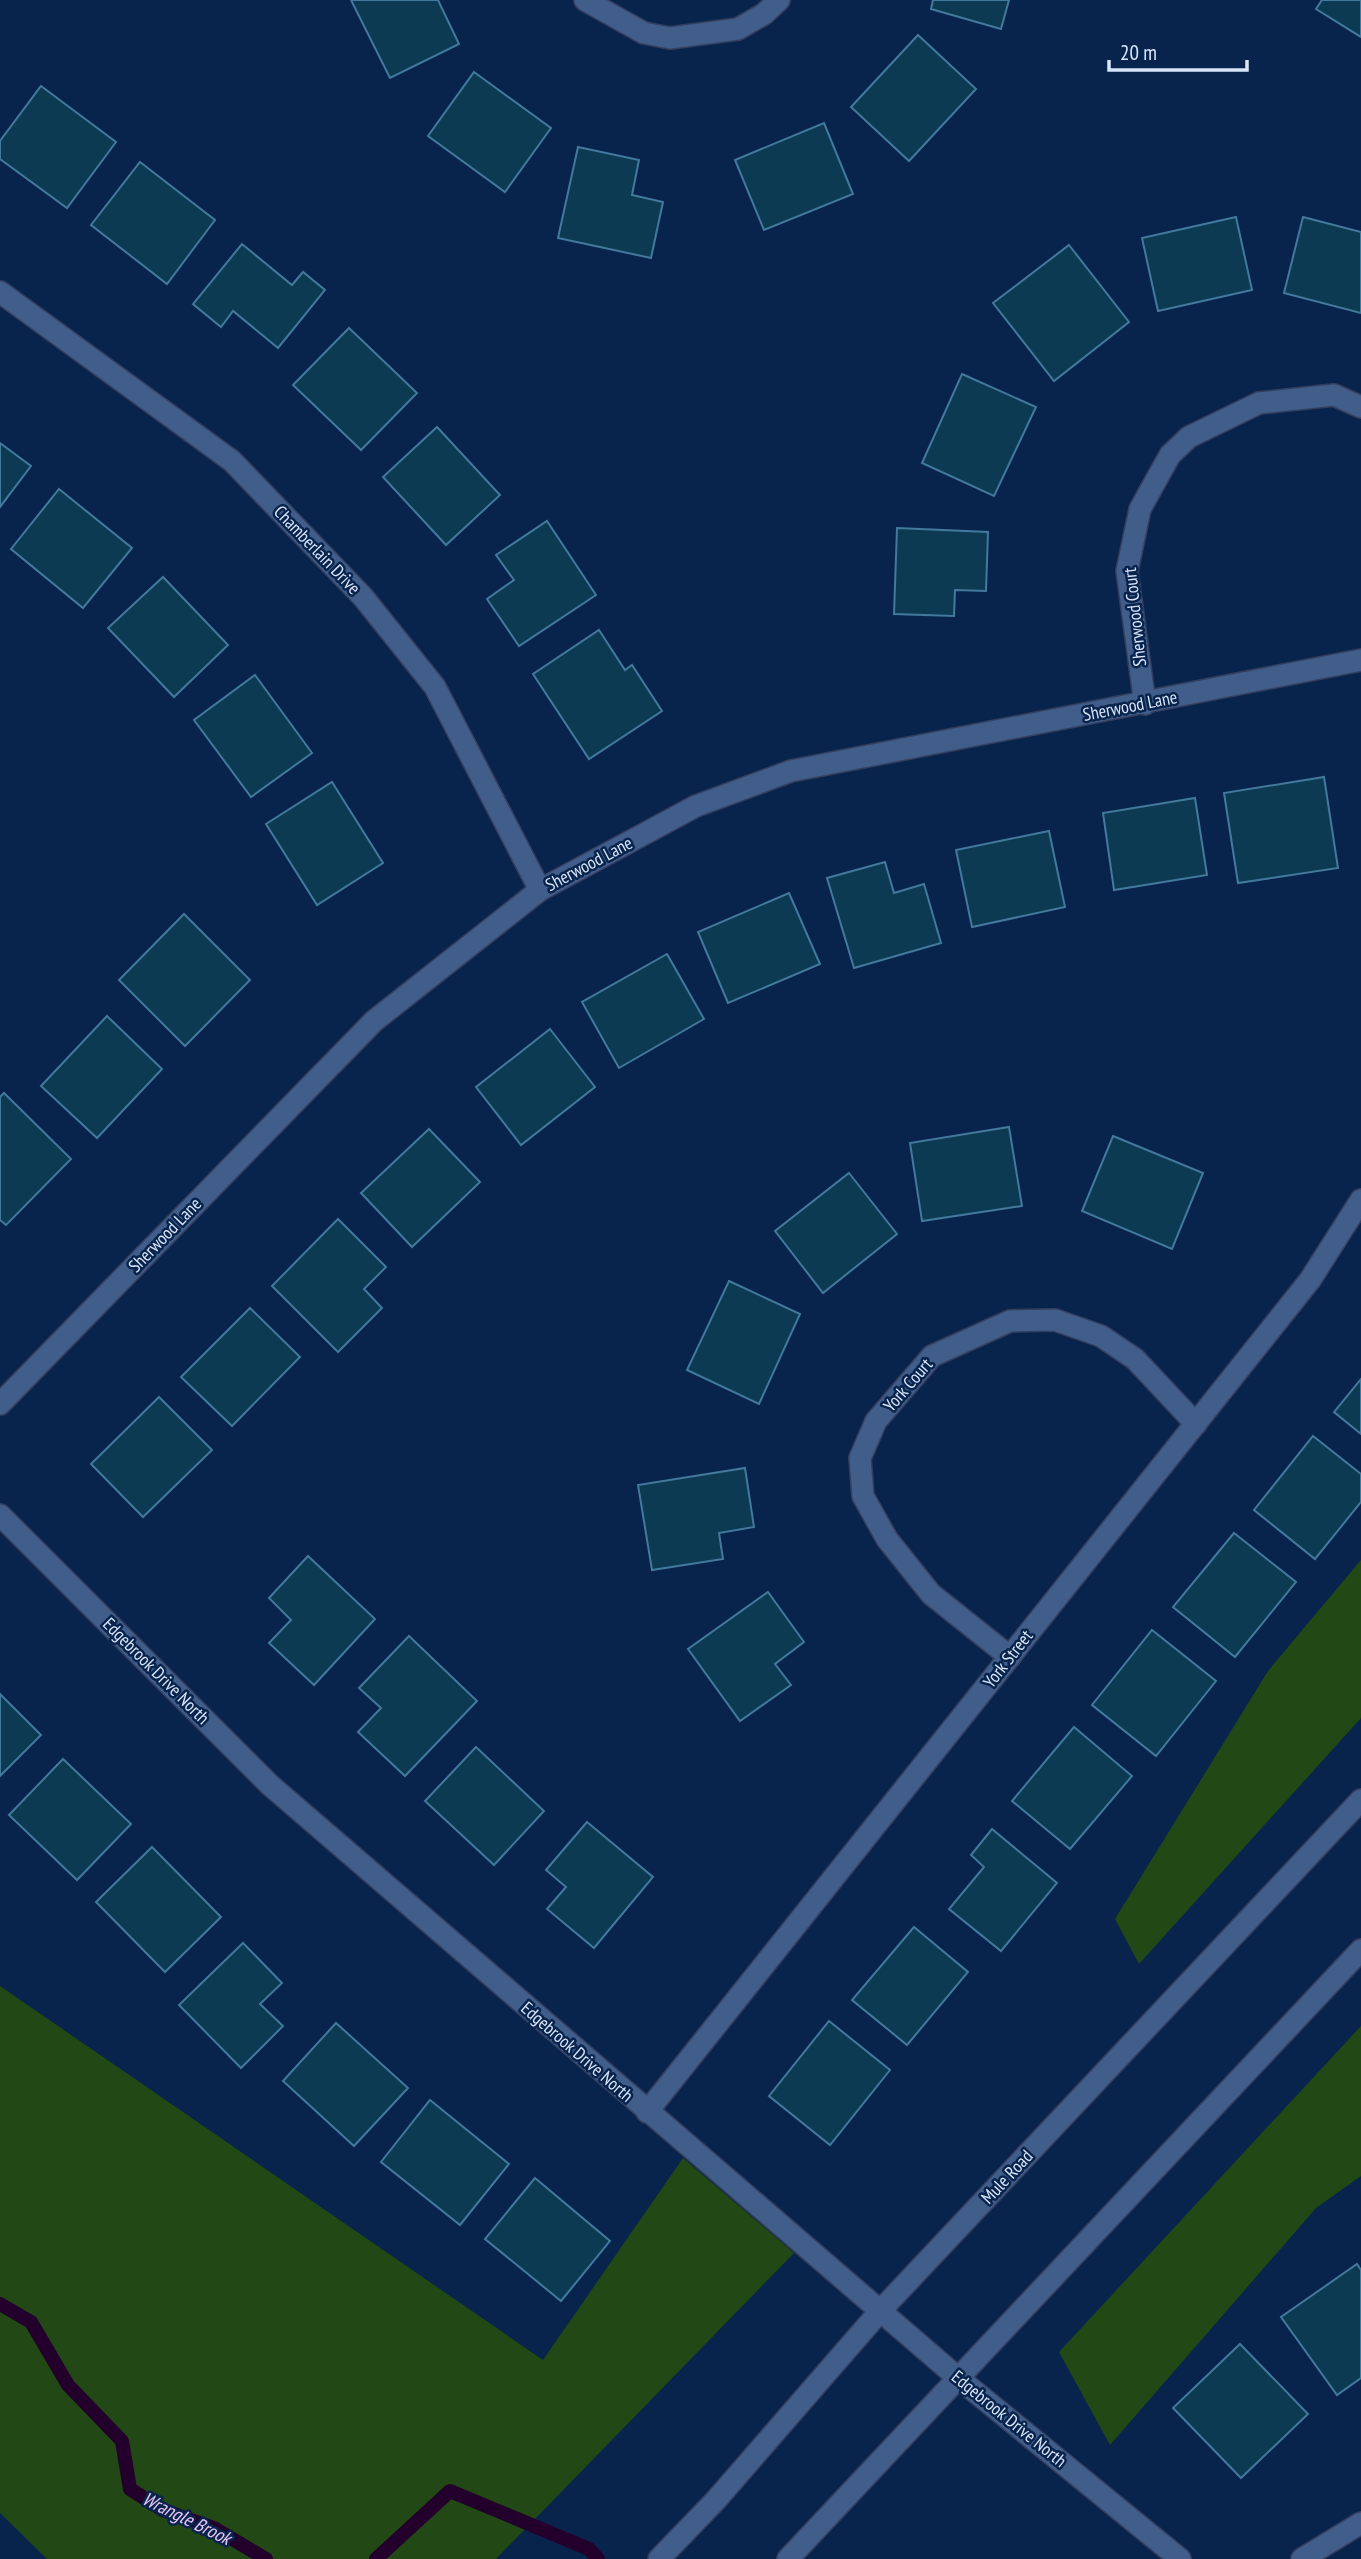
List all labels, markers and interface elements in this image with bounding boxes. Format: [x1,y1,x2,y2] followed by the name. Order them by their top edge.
[1109,28,1247,72] scale bar
[1120,39,1157,66] text: 20 m
[269,500,366,599] street label: Chamberlain Drive
[1118,566,1151,668] street label: Sherwood Court
[1081,685,1179,726] street label: Sherwood Lane
[541,831,636,896] street label: Sherwood Lane
[123,1192,206,1277] street label: Sherwood Lane
[878,1353,937,1416] street label: York Court
[98,1612,215,1729] street label: Edgebrook Drive North
[978,1625,1037,1692] street label: York Street
[516,1996,638,2107] street label: Edgebrook Drive North
[976,2145,1037,2208] street label: Mule Road
[947,2365,1072,2472] street label: Edgebrook Drive North
[139,2486,238,2551] water label: Wrangle Brook

